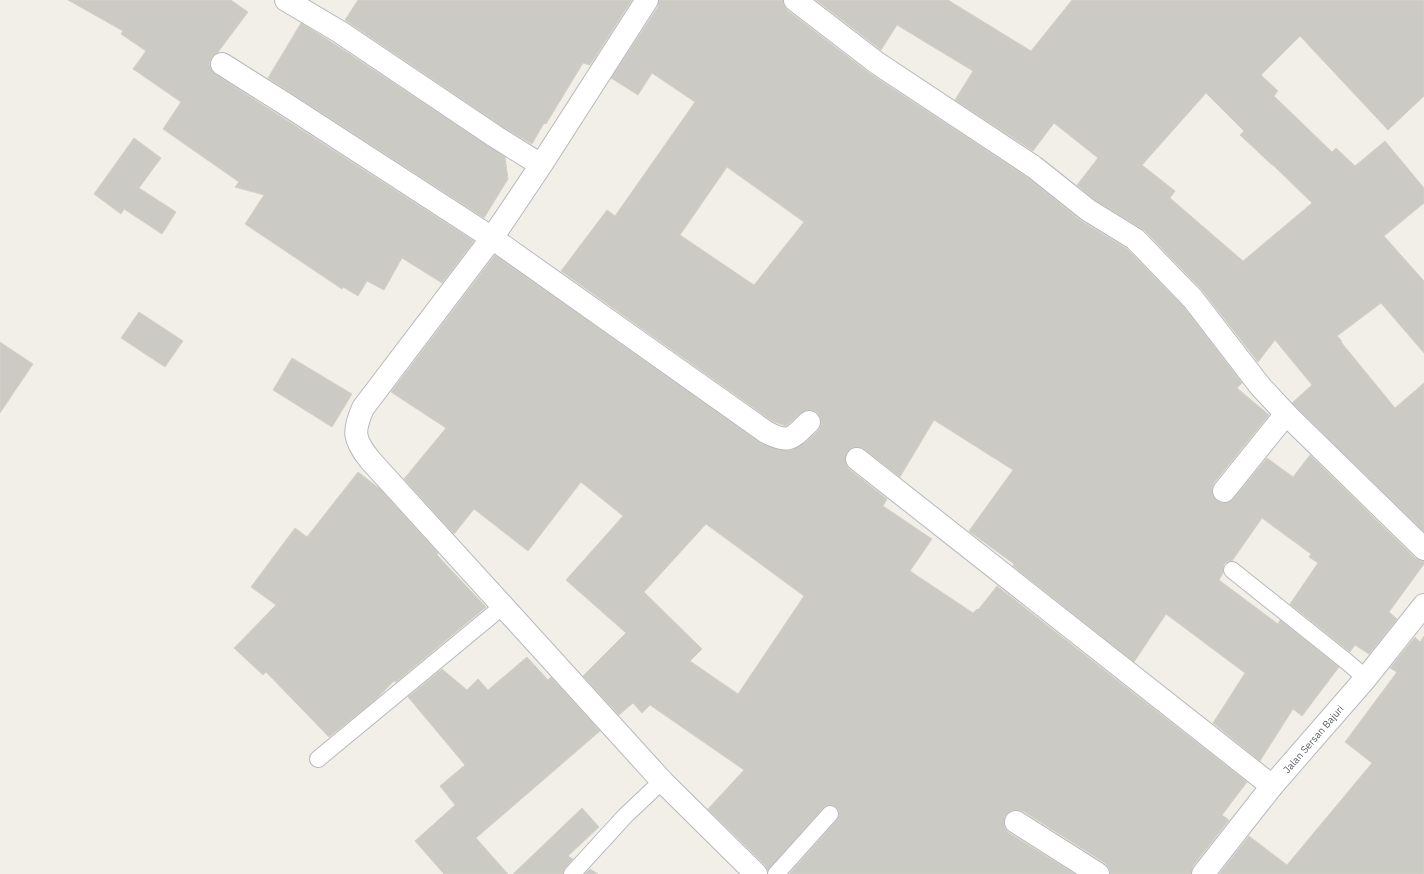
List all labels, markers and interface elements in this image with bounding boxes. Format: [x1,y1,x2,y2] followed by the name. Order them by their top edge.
[1280,703,1346,776] street label: Jalan Sersan Bajuri

